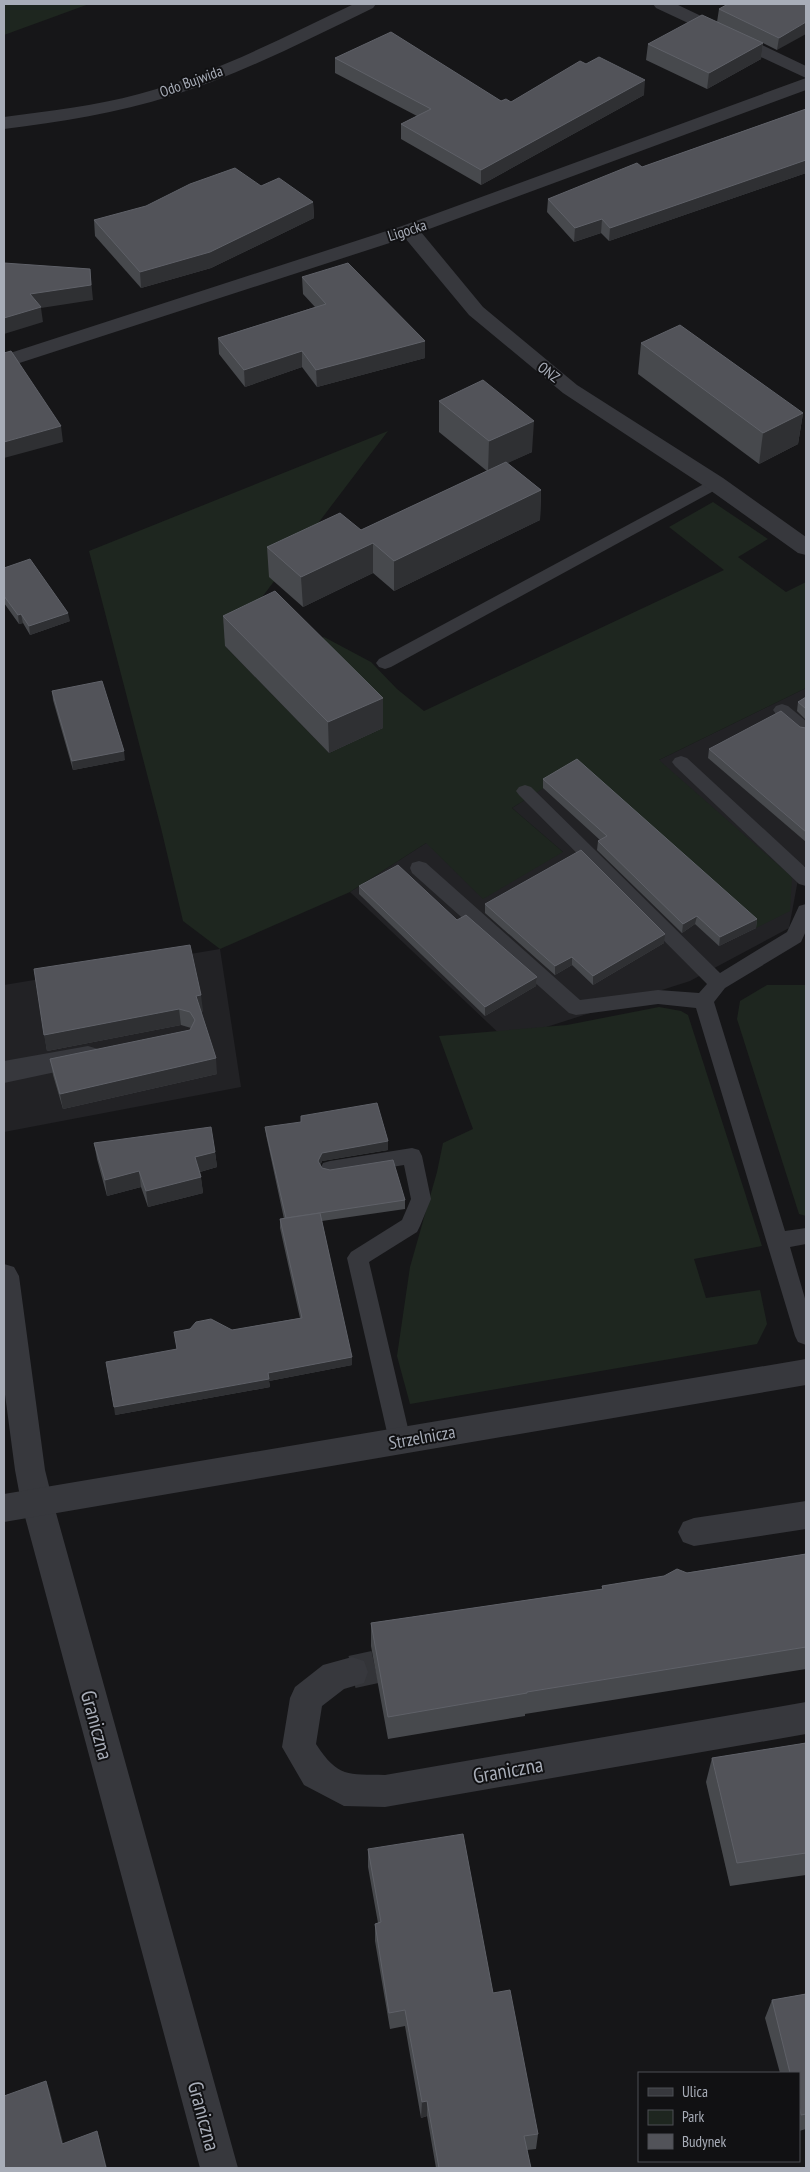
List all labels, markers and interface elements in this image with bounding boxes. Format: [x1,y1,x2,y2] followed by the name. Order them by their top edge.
[157,61,225,101] street label: Odo Bujwida
[385,215,429,245] street label: Ligocka
[534,357,564,387] street label: ONZ
[387,1420,457,1454] street label: Strzelnicza
[75,1687,119,1763] street label: Graniczna
[471,1751,545,1789] street label: Graniczna
[638,2072,800,2162] legend
[182,2078,226,2154] street label: Graniczna
[682,2082,708,2101] text: Ulica
[682,2107,704,2126] text: Park
[682,2132,726,2151] text: Budynek

